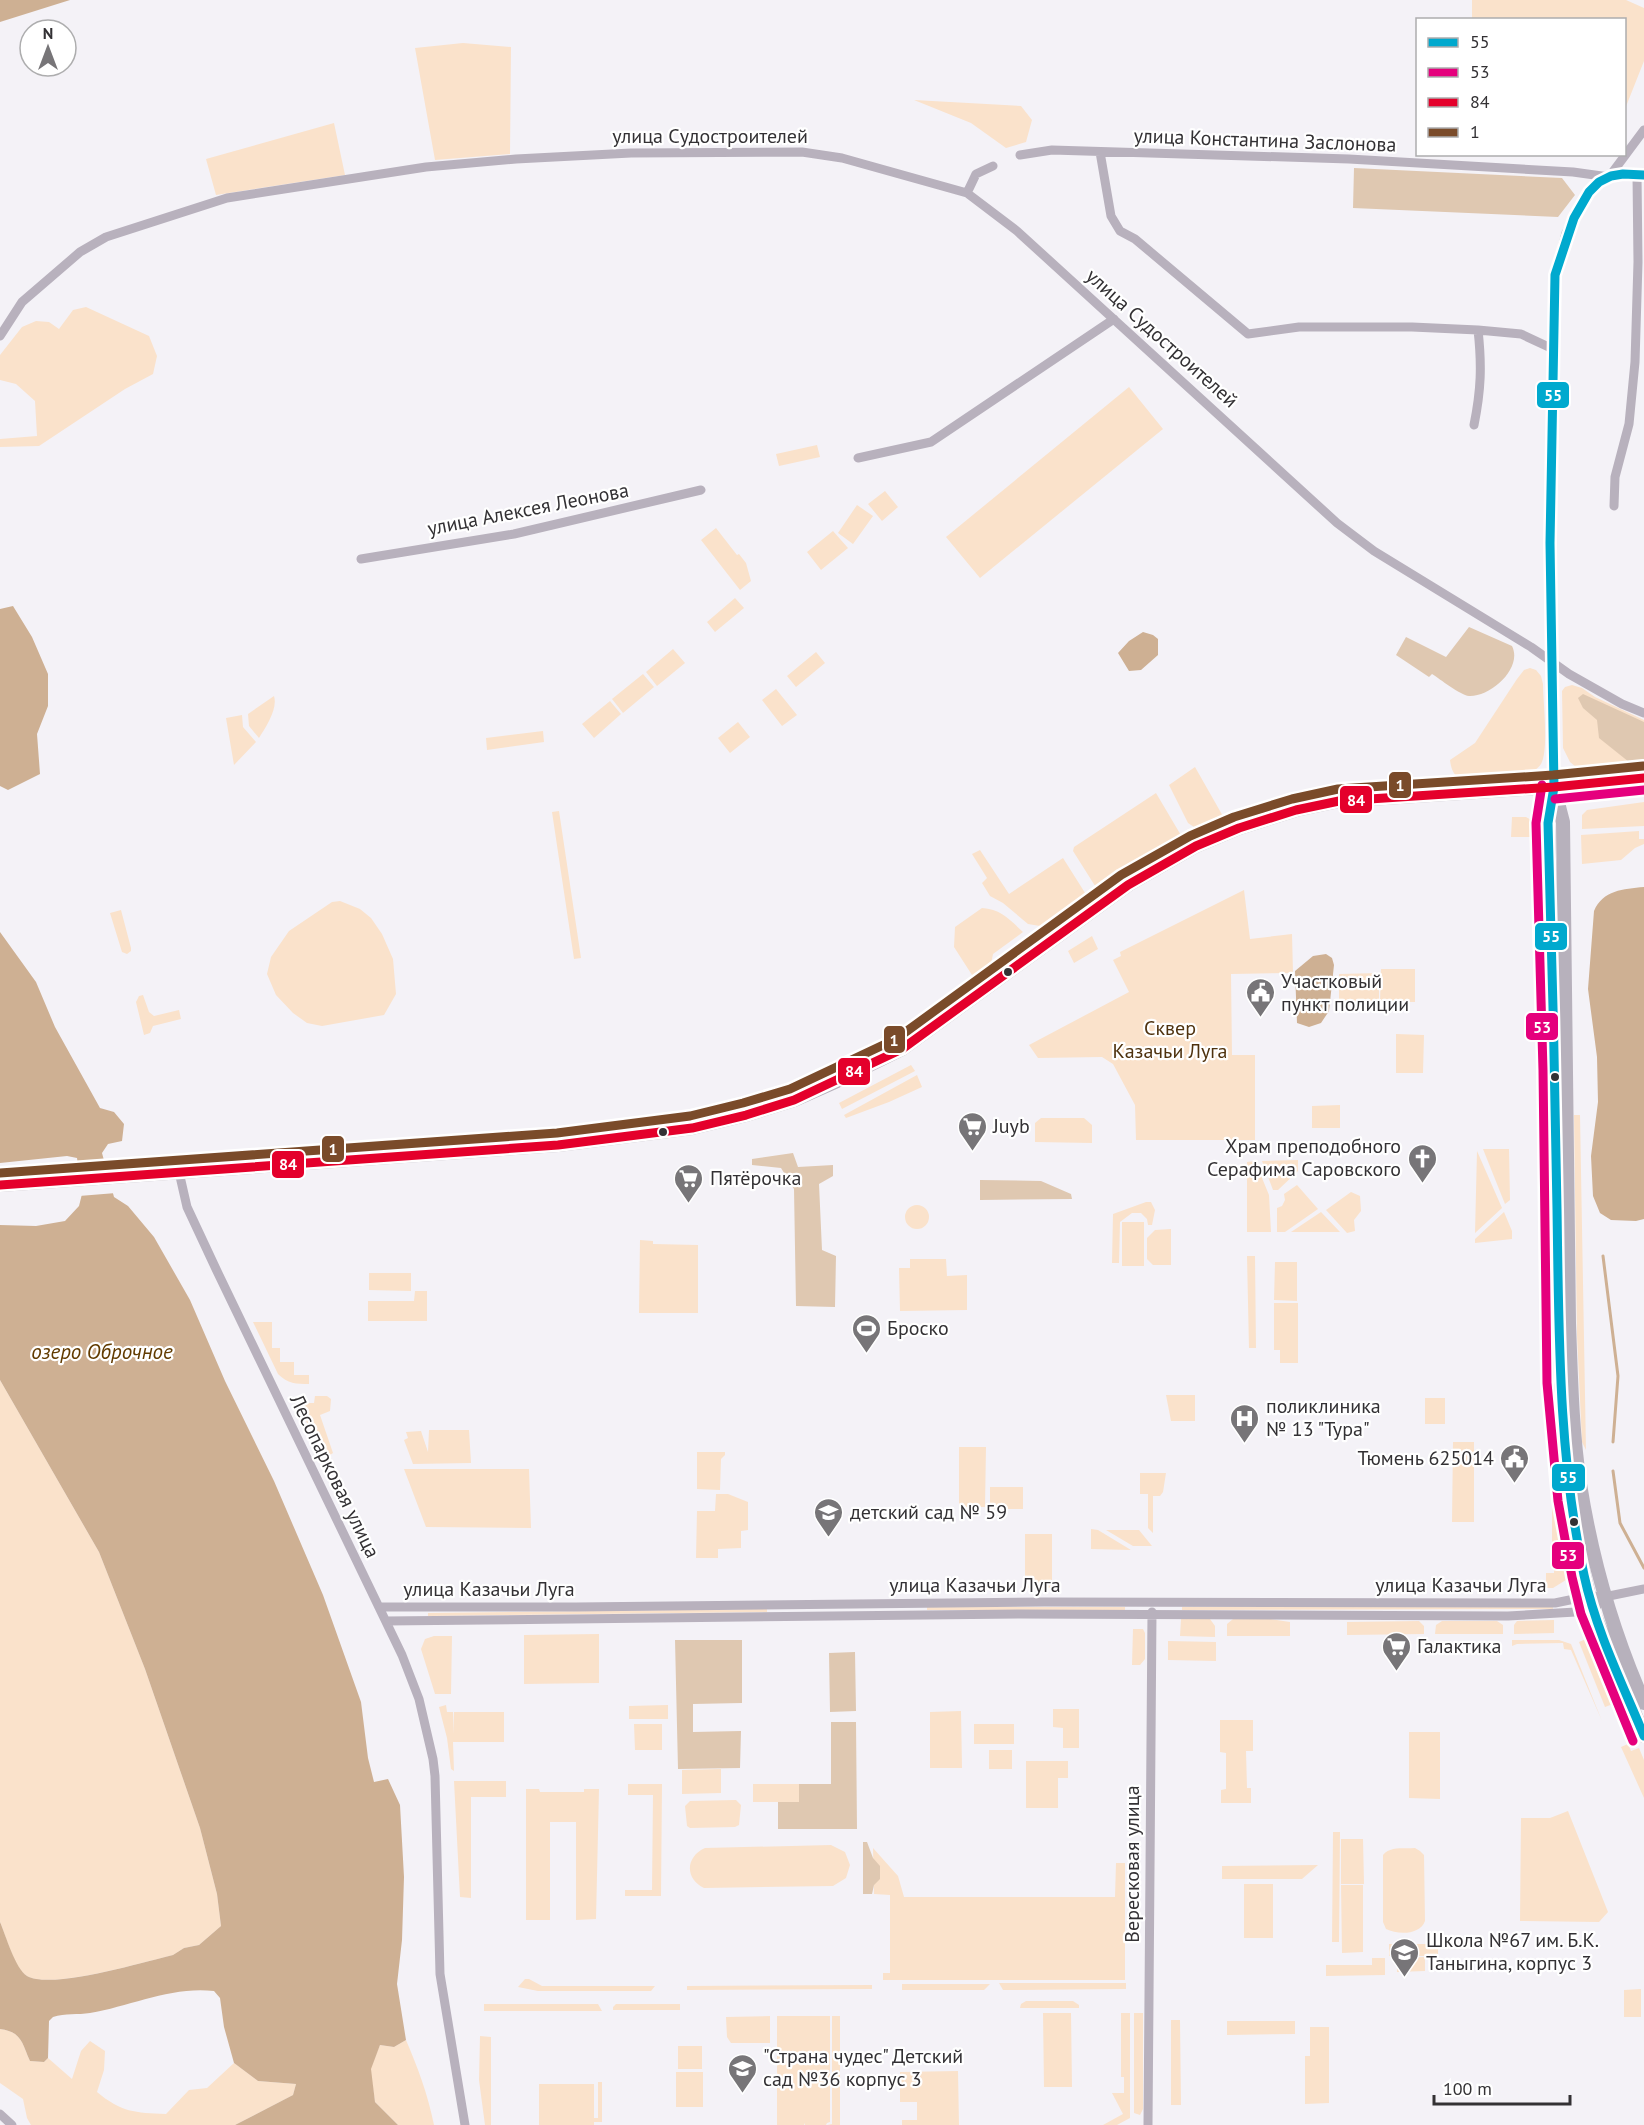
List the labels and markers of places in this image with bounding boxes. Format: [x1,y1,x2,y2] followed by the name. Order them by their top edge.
[1002,966,1014,978] unlabelled marker
[1281,968,1409,1017] place label: Участковый пункт полиции
[1244,976,1276,1018] public building icon: Участковый пункт полиции
[1549,1071,1561,1083] unlabelled marker
[956,1110,988,1152] supermarket icon: Juyb
[992,1113,1030,1139] place label: Juyb
[657,1126,669,1138] unlabelled marker
[1207,1133,1401,1182] place label: Храм преподобного Серафима Саровского
[1406,1142,1438,1184] church icon: Храм преподобного Серафима Саровского
[673,1162,705,1204] supermarket icon: Пятёрочка
[710,1165,801,1191] place label: Пятёрочка
[850,1312,882,1354] sports icon: Броско
[887,1315,949,1341] place label: Броско
[1266,1393,1381,1442] place label: поликлиника № 13 "Тура"
[1229,1402,1261,1444] hospital icon: поликлиника № 13 "Тура"
[1499,1442,1531,1484] public building icon: Тюмень 625014
[1358,1445,1494,1471] place label: Тюмень 625014
[813,1496,845,1538] school or university icon: детский сад № 59
[850,1499,1007,1525] place label: детский сад № 59
[1568,1516,1580,1528] unlabelled marker
[1380,1630,1412,1672] supermarket icon: Галактика
[1417,1633,1501,1659] place label: Галактика
[1426,1927,1599,1976] place label: Школа №67 им. Б.К. Таныгина, корпус 3
[1389,1936,1421,1978] school or university icon: Школа №67 им. Б.К. Таныгина, корпус 3
[763,2043,963,2092] place label: "Страна чудес" Детский сад №36 корпус 3
[726,2052,758,2094] school or university icon: "Страна чудес" Детский сад №36 корпус 3

